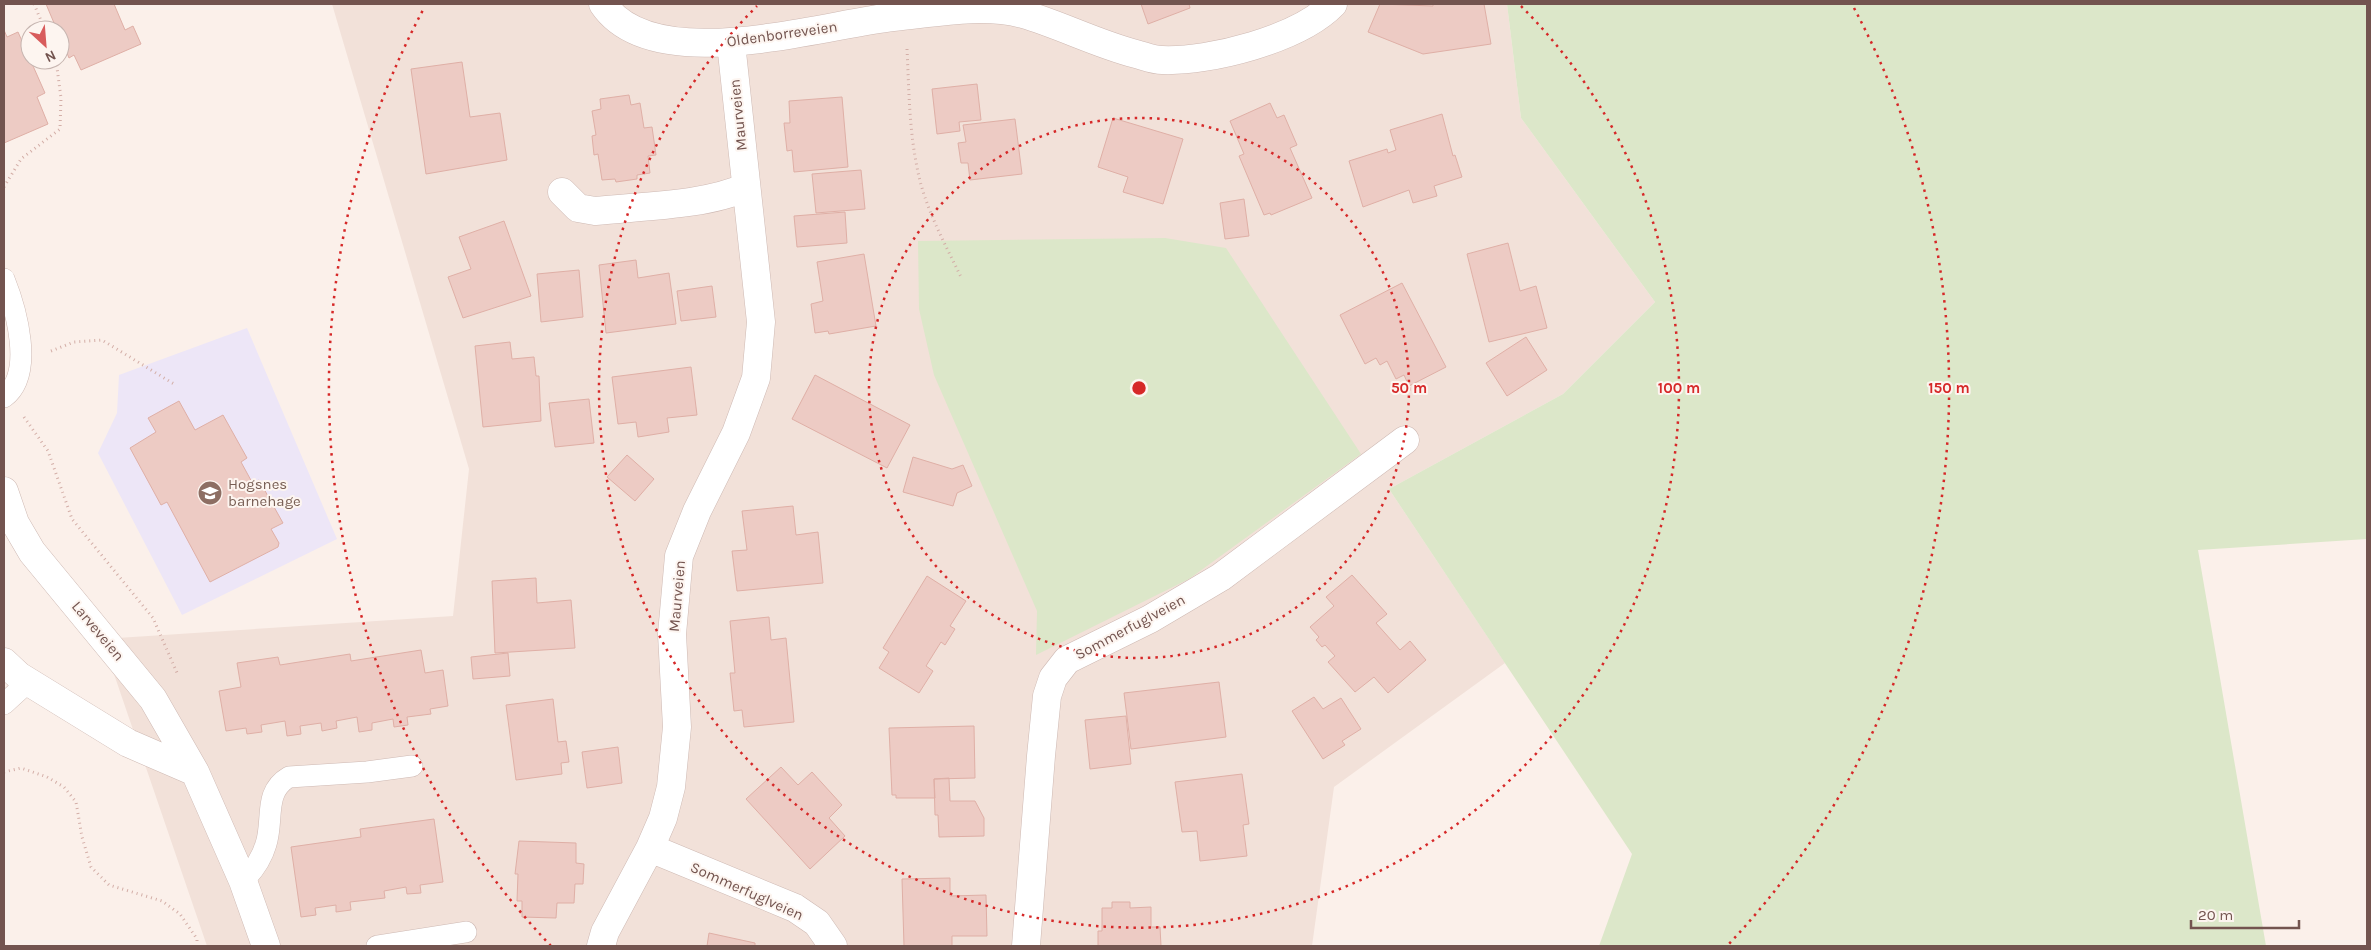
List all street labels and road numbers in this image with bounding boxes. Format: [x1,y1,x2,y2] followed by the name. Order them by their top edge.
[725,17,839,51] street label: Oldenborreveien
[725,78,751,152] street label: Maurveien
[665,559,689,633] street label: Maurveien
[1072,590,1188,664] street label: Sommerfuglveien
[68,597,128,665] street label: Larveveien
[688,858,806,924] street label: Sommerfuglveien

